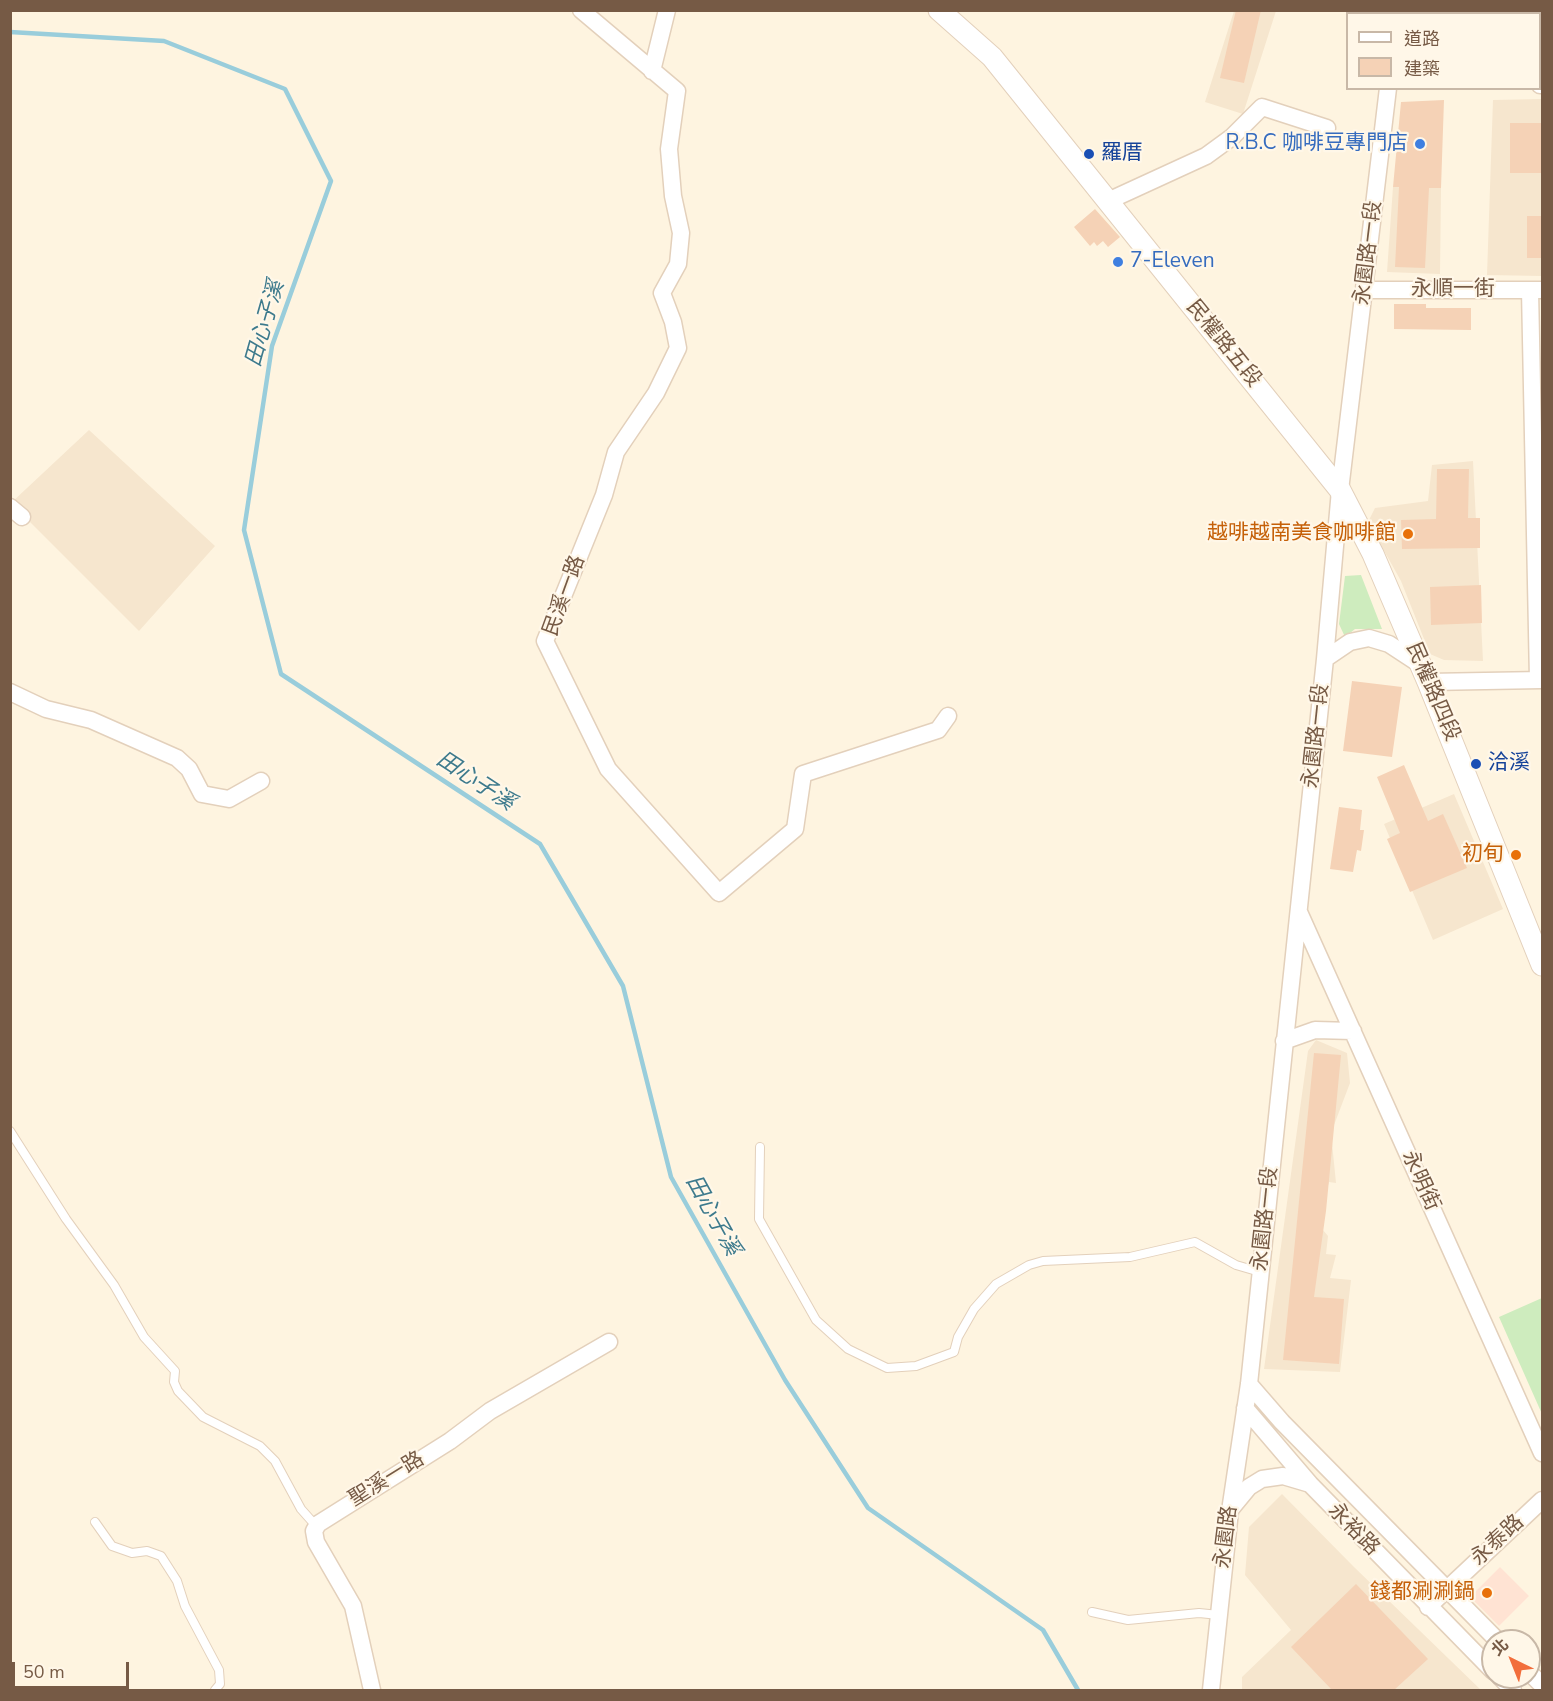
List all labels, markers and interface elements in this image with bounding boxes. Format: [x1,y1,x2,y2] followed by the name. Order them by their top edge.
[1346,12,1541,90] legend
[1404,27,1440,51] text: 道路
[1404,57,1440,81] text: 建築
[1225,131,1408,157] place label: R.B.C 咖啡豆專門店
[1413,137,1427,151] marker: R.B.C 咖啡豆專門店
[1101,141,1143,167] place label: 羅厝
[1082,147,1096,161] marker: 羅厝
[1350,199,1388,307] street label: 永園路一段
[1130,249,1215,275] place label: 7-Eleven
[1111,255,1125,269] marker: 7-Eleven
[1411,277,1495,303] street label: 永順一街
[241,278,291,370] water label: 田心子溪
[1180,295,1266,393] street label: 民權路五段
[1207,521,1396,547] place label: 越啡越南美食咖啡館
[1401,527,1415,541] marker: 越啡越南美食咖啡館
[539,552,591,640] street label: 民溪一路
[1400,639,1464,745] street label: 民權路四段
[1299,682,1335,790] street label: 永園路一段
[431,747,519,817] water label: 田心子溪
[1488,751,1530,777] place label: 洽溪
[1469,757,1483,771] marker: 洽溪
[1462,842,1504,868] place label: 初旬
[1509,848,1523,862] marker: 初旬
[1396,1147,1444,1215] street label: 永明街
[1248,1165,1284,1273] street label: 永園路一段
[679,1171,745,1261] water label: 田心子溪
[345,1447,429,1513] street label: 聖溪一路
[1322,1499,1384,1561] street label: 永裕路
[1211,1504,1243,1570] street label: 永園路
[1466,1510,1530,1572] street label: 永泰路
[1370,1580,1475,1606] place label: 錢都涮涮鍋
[1480,1586,1494,1600] marker: 錢都涮涮鍋
[1481,1629,1541,1689] north arrow
[1487,1634,1513,1661] text: 北
[15,1650,132,1688] scale bar
[23,1660,65,1684] text: 50 m

